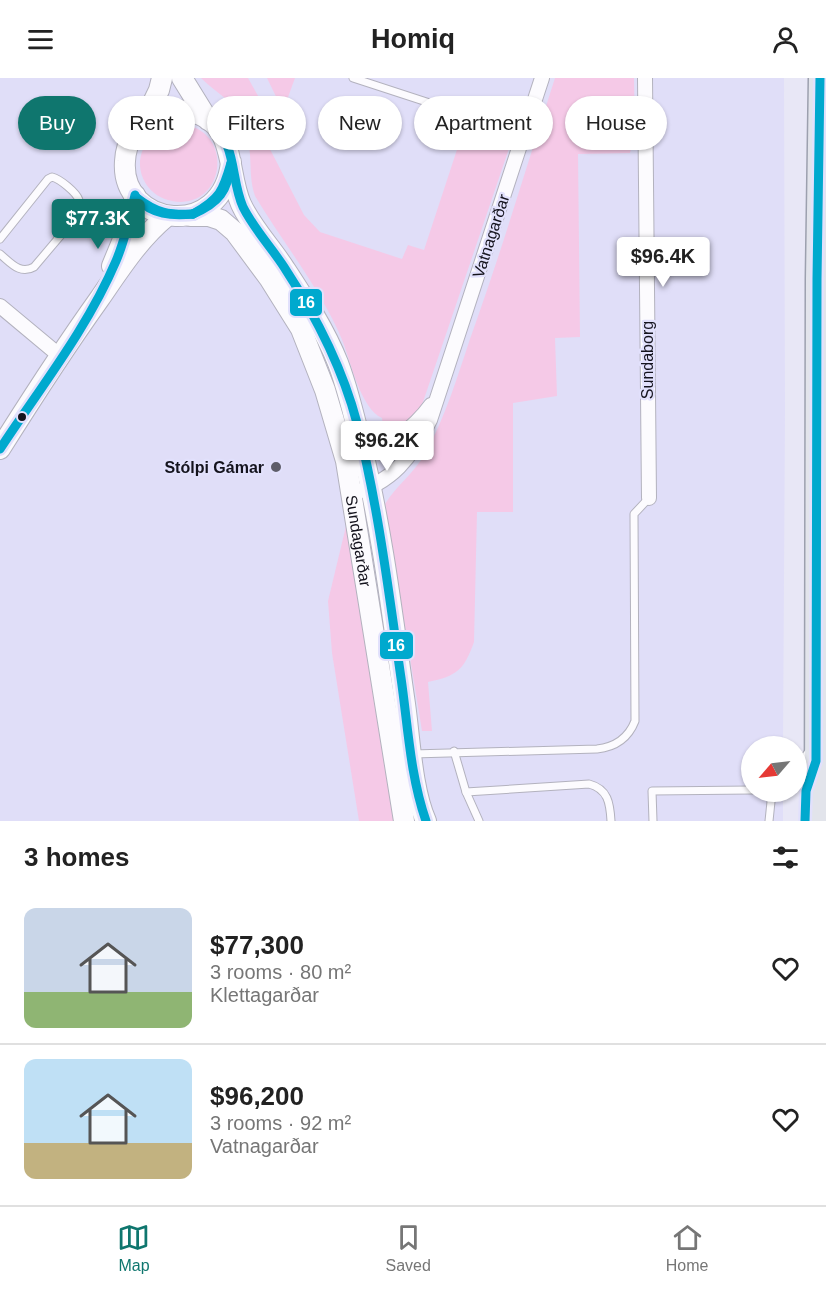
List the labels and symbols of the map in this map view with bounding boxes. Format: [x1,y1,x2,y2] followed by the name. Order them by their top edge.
[469,191,513,280] street label: Vatnagarðar
[49,199,147,250] pin: $77.3K
[614,237,712,288] pin: $96.4K
[289,288,323,317] line badge: 16
[297,294,315,311] text: 16
[639,321,656,399] street label: Sundaborg
[16,411,28,423] unlabelled marker
[338,421,436,472] pin: $96.2K
[164,459,264,476] place label: Stólpi Gámar
[269,460,283,474] marker: Stólpi Gámar
[343,494,375,589] street label: Sundagarðar
[379,631,414,660] line badge: 16
[387,637,405,654] text: 16
[741,736,807,802] north arrow

